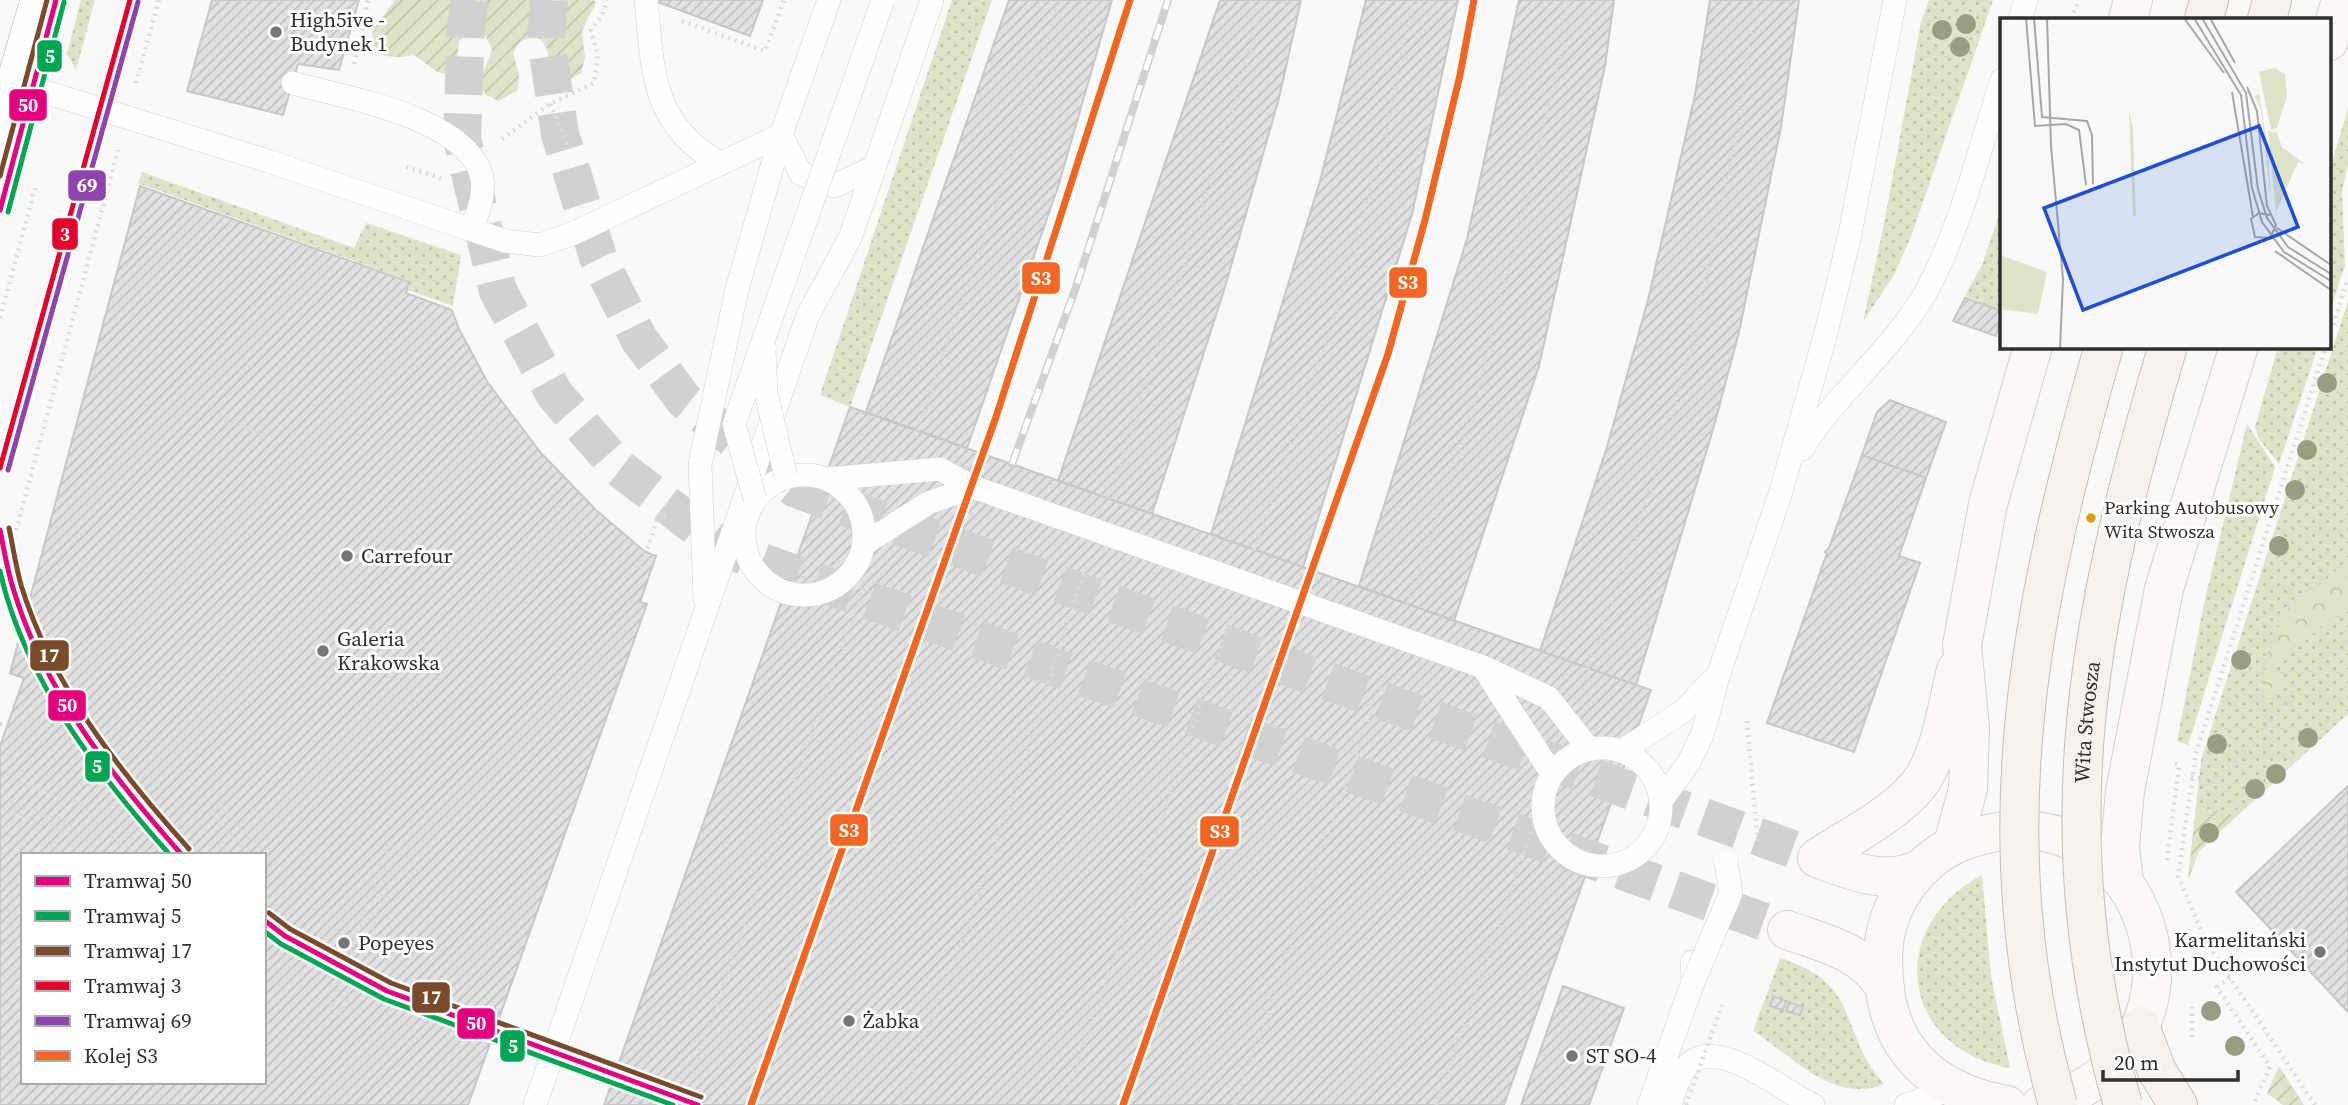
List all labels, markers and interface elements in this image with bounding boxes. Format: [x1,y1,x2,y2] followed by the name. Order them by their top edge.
[290,5,387,58] place label: High5ive - Budynek 1
[2000,18,2330,348] inset map
[268,24,284,40] marker: High5ive - Budynek 1
[36,39,63,73] line badge: 5
[45,43,55,69] text: 5
[8,88,48,122] line badge: 50
[18,92,38,118] text: 50
[67,169,107,202] line badge: 69
[77,172,97,198] text: 69
[51,217,79,251] line badge: 3
[60,221,70,247] text: 3
[1021,261,1061,295] line badge: S3
[1031,265,1051,291] text: S3
[1388,266,1428,299] line badge: S3
[1398,269,1418,295] text: S3
[2104,494,2279,544] place label: Parking Autobusowy Wita Stwosza
[2084,511,2098,525] marker: Parking Autobusowy Wita Stwosza
[361,541,453,570] place label: Carrefour
[339,548,355,564] marker: Carrefour
[337,624,440,677] place label: Galeria Krakowska
[29,639,70,672] line badge: 17
[39,642,59,668] text: 17
[315,643,331,659] marker: Galeria Krakowska
[2067,659,2107,784] street label: Wita Stwosza
[47,689,87,722] line badge: 50
[57,692,77,718] text: 50
[84,750,111,783] line badge: 5
[92,753,102,779] text: 5
[829,813,869,847] line badge: S3
[1199,815,1240,848] line badge: S3
[839,817,859,843] text: S3
[1210,818,1230,844] text: S3
[21,853,266,1084] legend
[84,866,192,895] text: Tramwaj 50
[84,901,181,930] text: Tramwaj 5
[2114,925,2306,978] place label: Karmelitański Instytut Duchowości
[358,928,434,957] place label: Popeyes
[336,935,352,951] marker: Popeyes
[84,936,192,965] text: Tramwaj 17
[2312,944,2328,960] marker: Karmelitański Instytut Duchowości
[84,971,181,1000] text: Tramwaj 3
[411,981,451,1014] line badge: 17
[421,984,441,1010] text: 17
[84,1006,192,1035] text: Tramwaj 69
[863,1006,920,1035] place label: Żabka
[456,1007,496,1040] line badge: 50
[466,1010,486,1036] text: 50
[841,1013,857,1029] marker: Żabka
[499,1029,526,1063] line badge: 5
[508,1033,518,1059] text: 5
[2103,1038,2238,1082] scale bar
[84,1041,158,1070] text: Kolej S3
[1586,1041,1657,1070] place label: ST SO-4
[1564,1048,1580,1064] marker: ST SO-4
[2114,1048,2159,1077] text: 20 m

